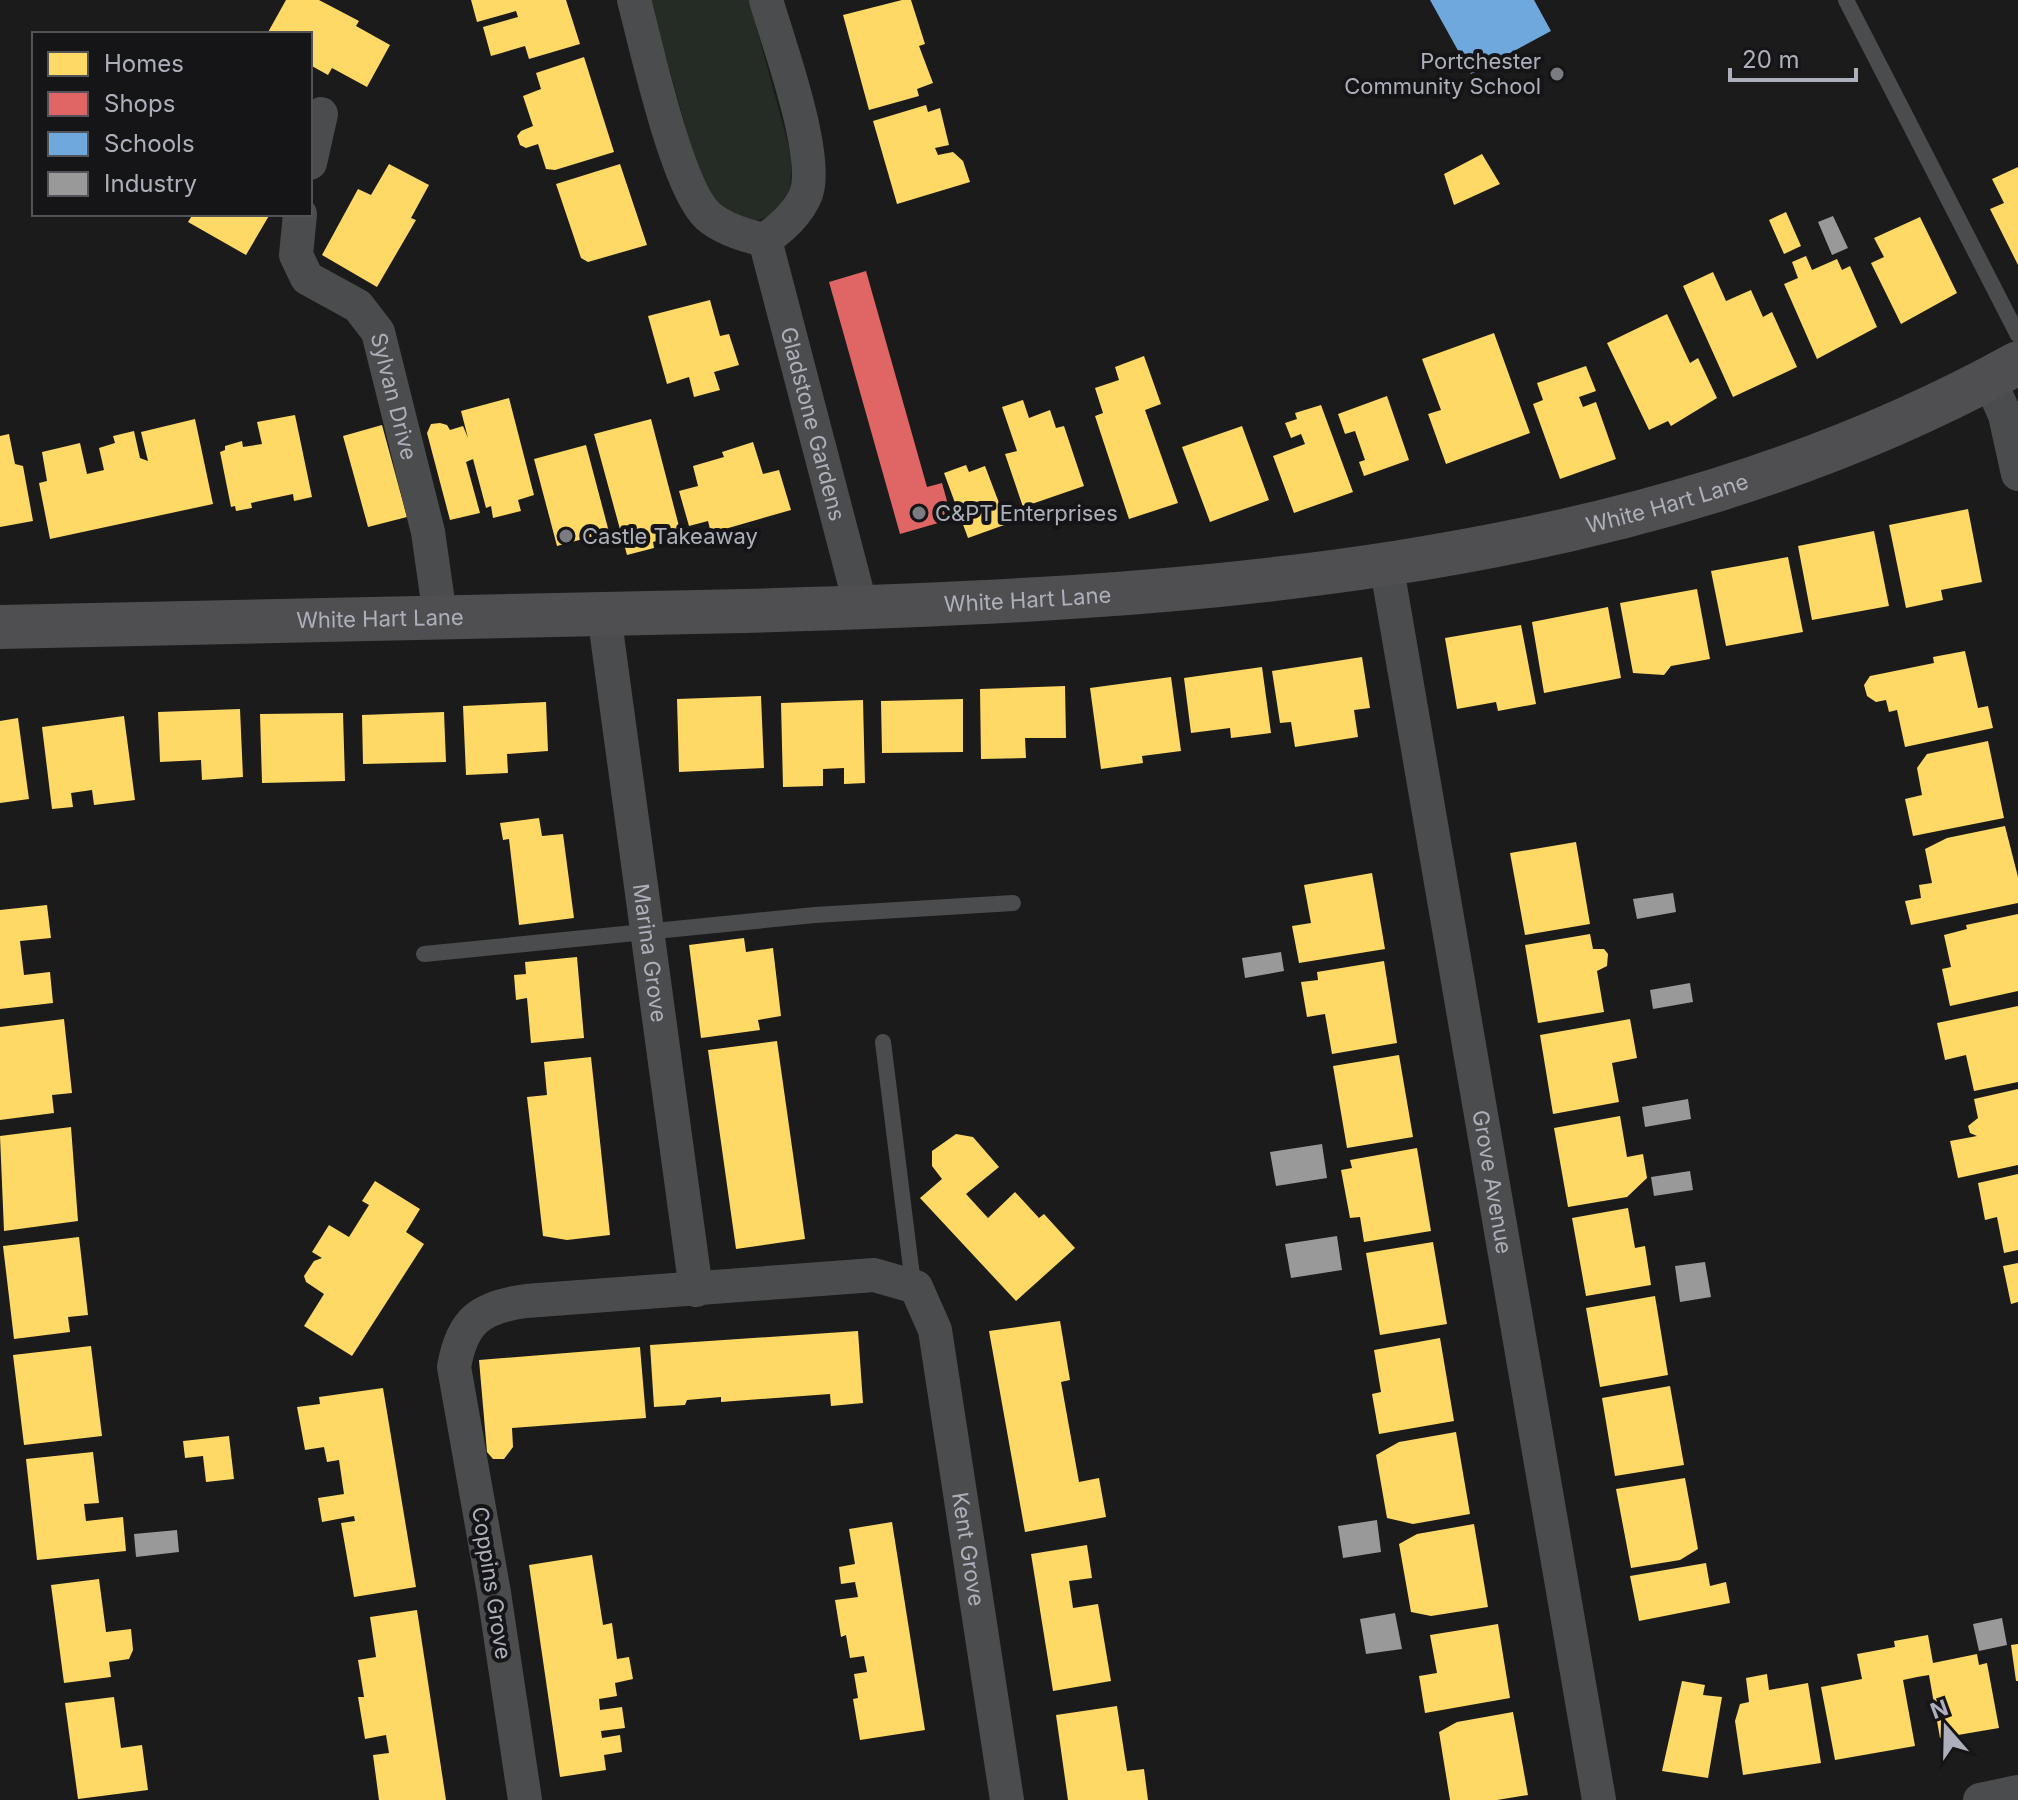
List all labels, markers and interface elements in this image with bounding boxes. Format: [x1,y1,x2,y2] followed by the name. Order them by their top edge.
[32,32,312,216] legend
[1730,32,1856,82] scale bar
[1742,45,1800,74] text: 20 m
[1344,48,1541,99] place label: Portchester Community School
[104,49,184,78] text: Homes
[1548,65,1566,83] marker: Portchester Community School
[104,89,175,118] text: Shops
[104,129,195,158] text: Schools
[104,169,197,198] text: Industry
[775,324,851,523] street label: Gladstone Gardens
[366,330,423,463] street label: Sylvan Drive
[1583,468,1751,538] street label: White Hart Lane
[935,500,1118,526] place label: C&PT Enterprises
[910,504,928,522] marker: C&PT Enterprises
[582,523,758,549] place label: Castle Takeaway
[557,527,575,545] marker: Castle Takeaway
[943,581,1112,617] street label: White Hart Lane
[296,604,464,633] street label: White Hart Lane
[628,882,672,1024] street label: Marina Grove
[1467,1108,1518,1256] street label: Grove Avenue
[947,1490,990,1608] street label: Kent Grove
[467,1505,517,1661] street label: Coppins Grove
[1906,1688,1986,1768] north arrow
[1927,1694,1951,1724] text: N

